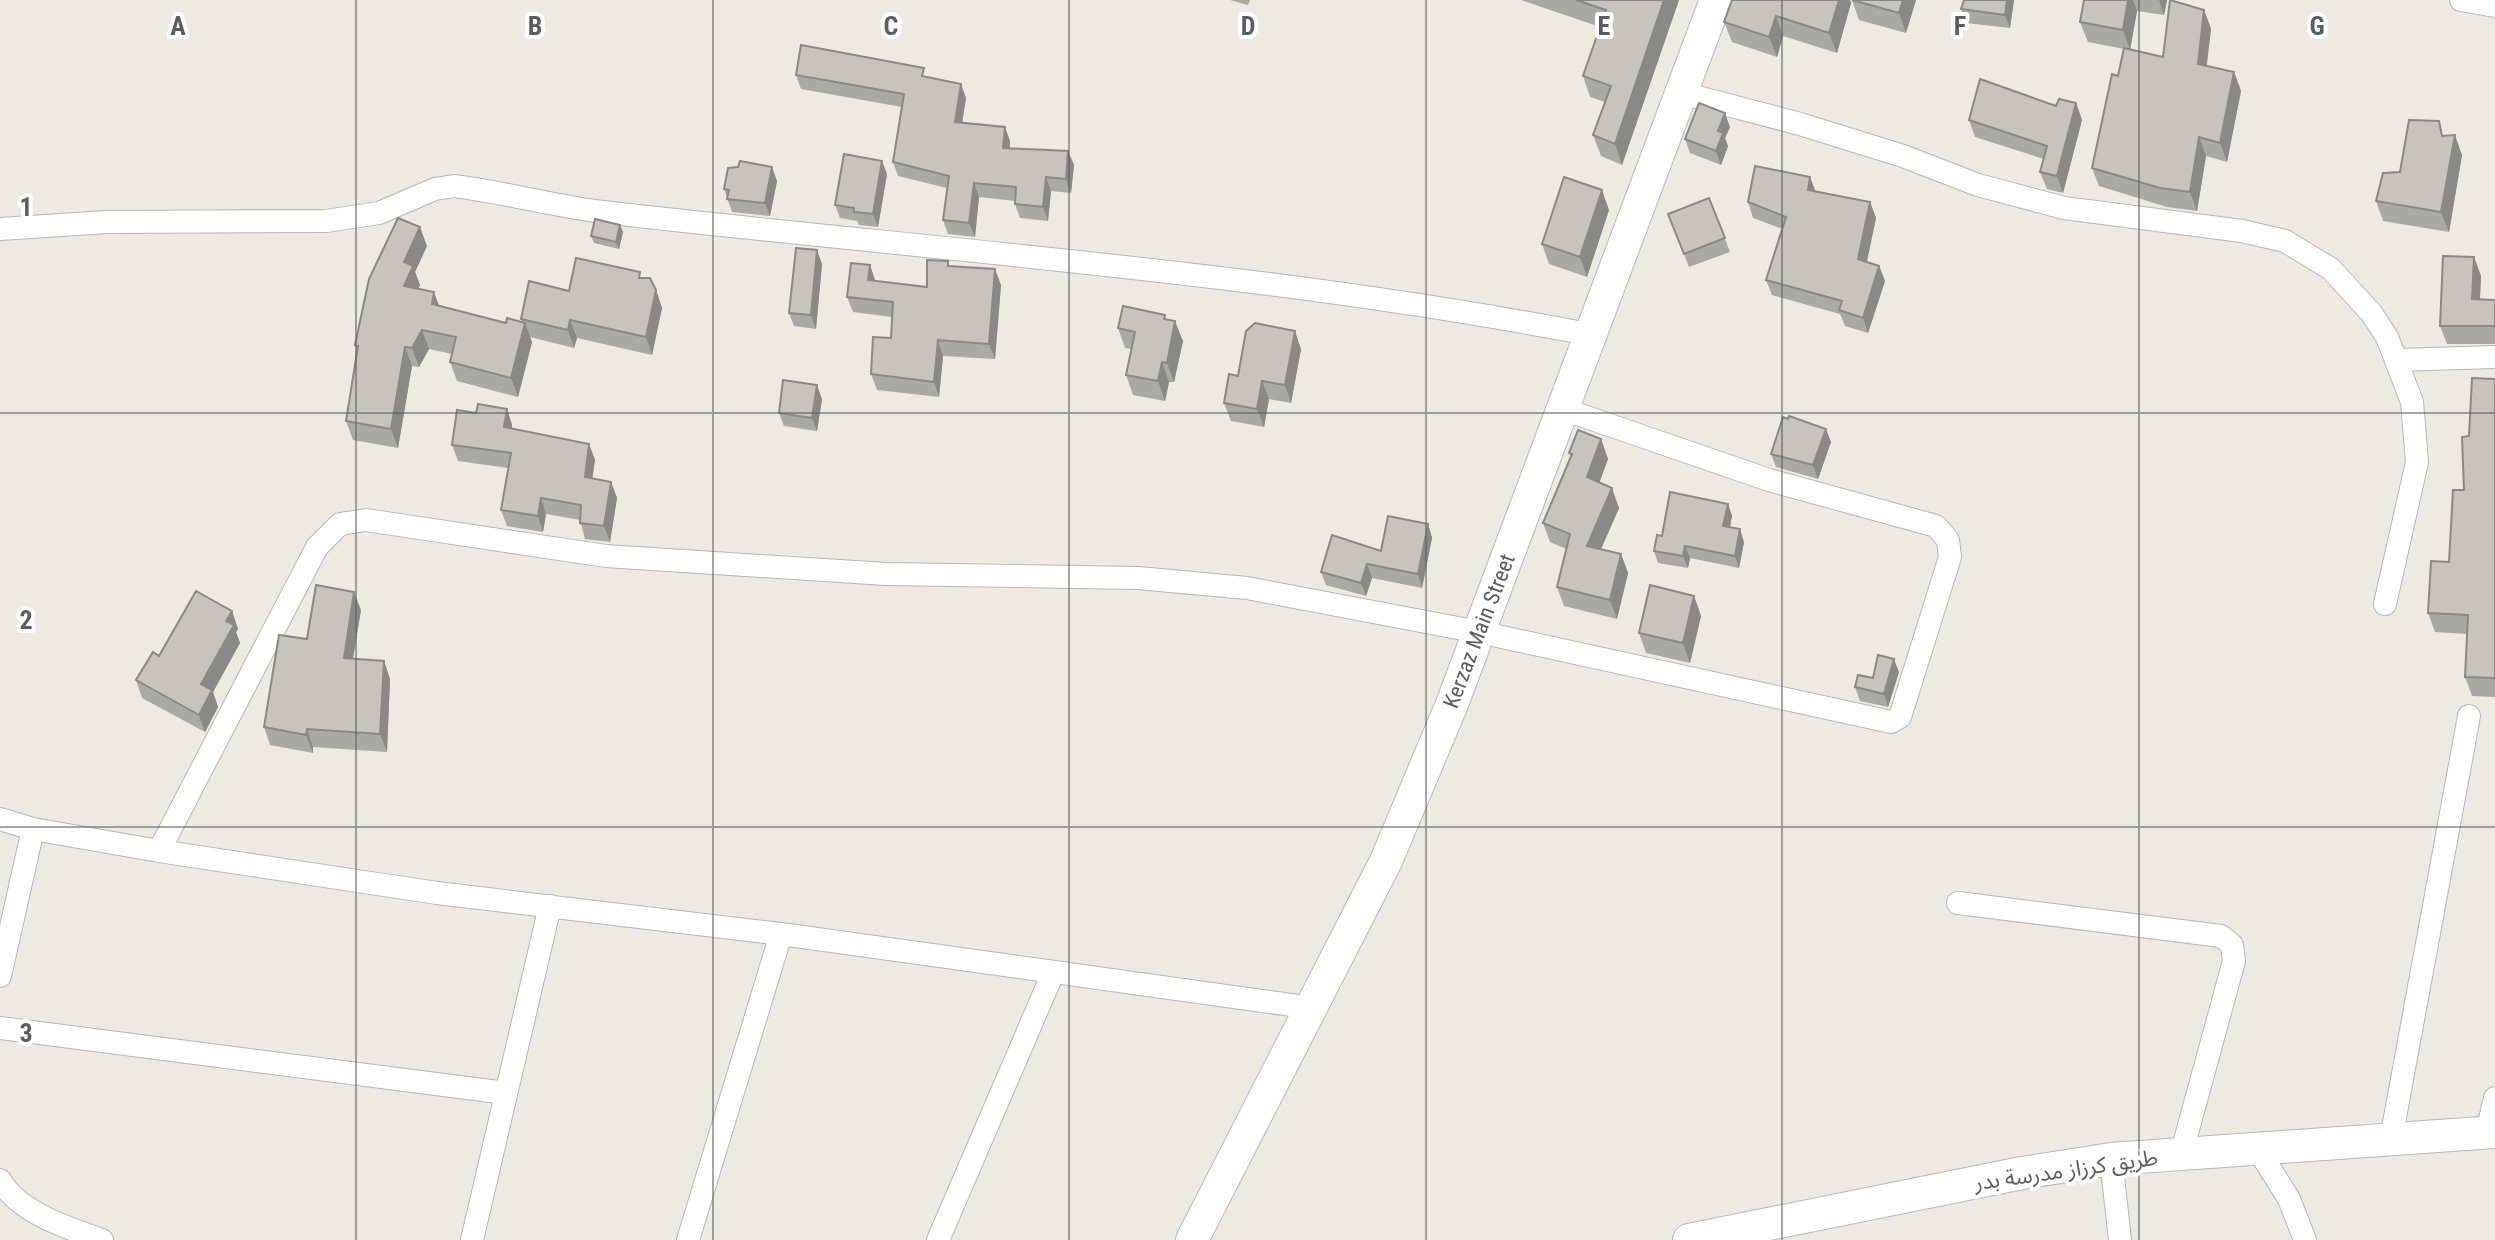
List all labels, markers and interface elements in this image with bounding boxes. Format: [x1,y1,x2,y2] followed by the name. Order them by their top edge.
[170,11,186,41] text: A
[528,11,542,41] text: B
[884,11,899,41] text: C
[1241,11,1255,41] text: D
[1598,11,1611,41] text: E
[1954,11,1966,41] text: F
[2309,11,2325,41] text: G
[19,192,33,222] text: 1
[1438,550,1520,712] street label: Kerzaz Main Street
[19,605,33,635] text: 2
[19,1018,33,1048] text: 3
[1971,1145,2160,1196] street label: طريق كرزاز مدرسة بدر

